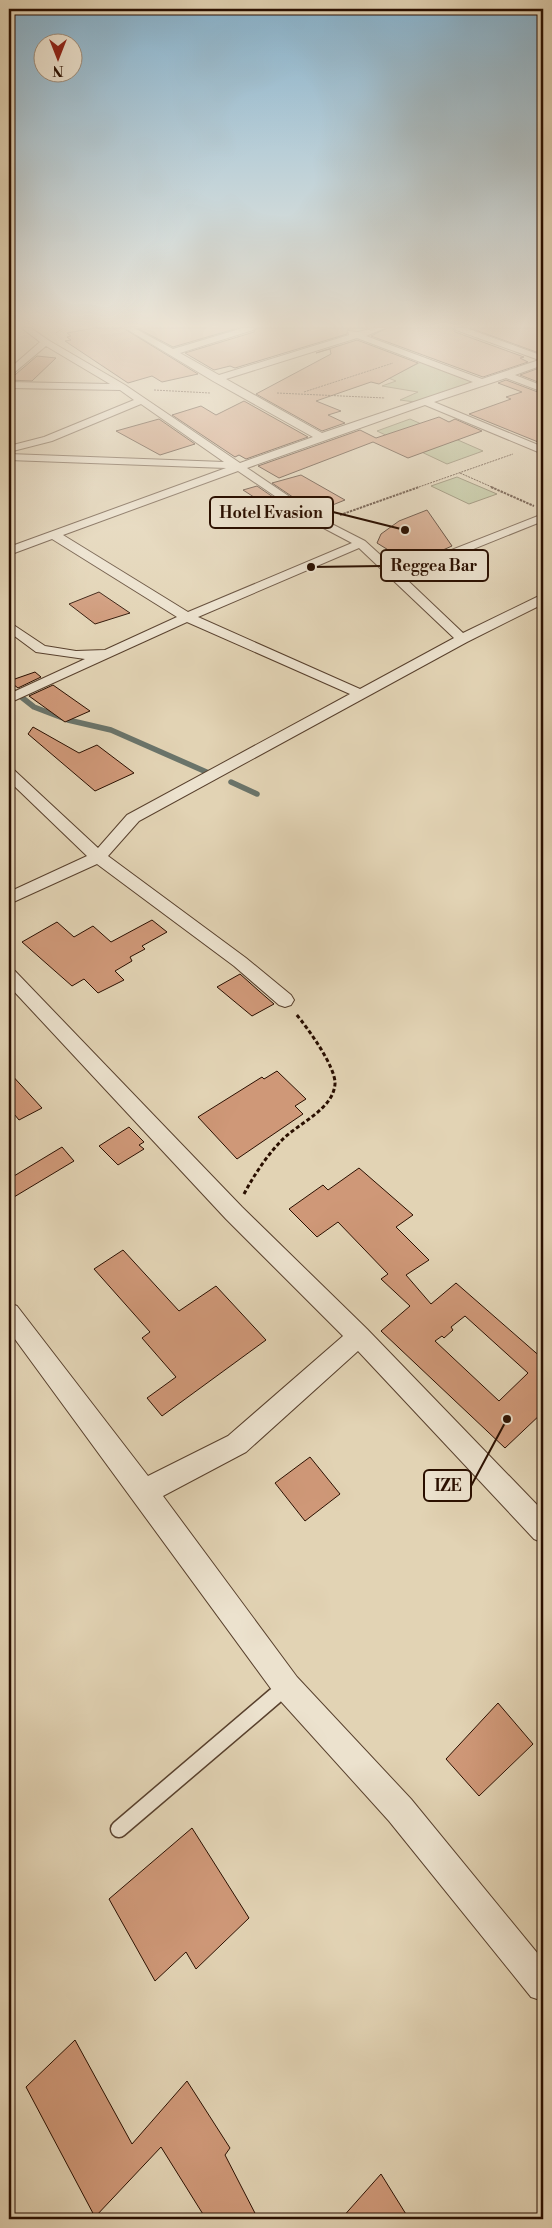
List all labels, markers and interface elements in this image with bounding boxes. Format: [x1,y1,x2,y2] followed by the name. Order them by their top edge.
[32,32,82,82] north arrow
[52,61,64,79] text: N
[210,497,333,528] callout: Hotel Evasion
[219,503,323,523] text: Hotel Evasion
[381,550,488,581] callout: Reggea Bar
[391,556,477,576] text: Reggea Bar
[424,1470,471,1501] callout: IZE
[434,1476,462,1496] text: IZE

